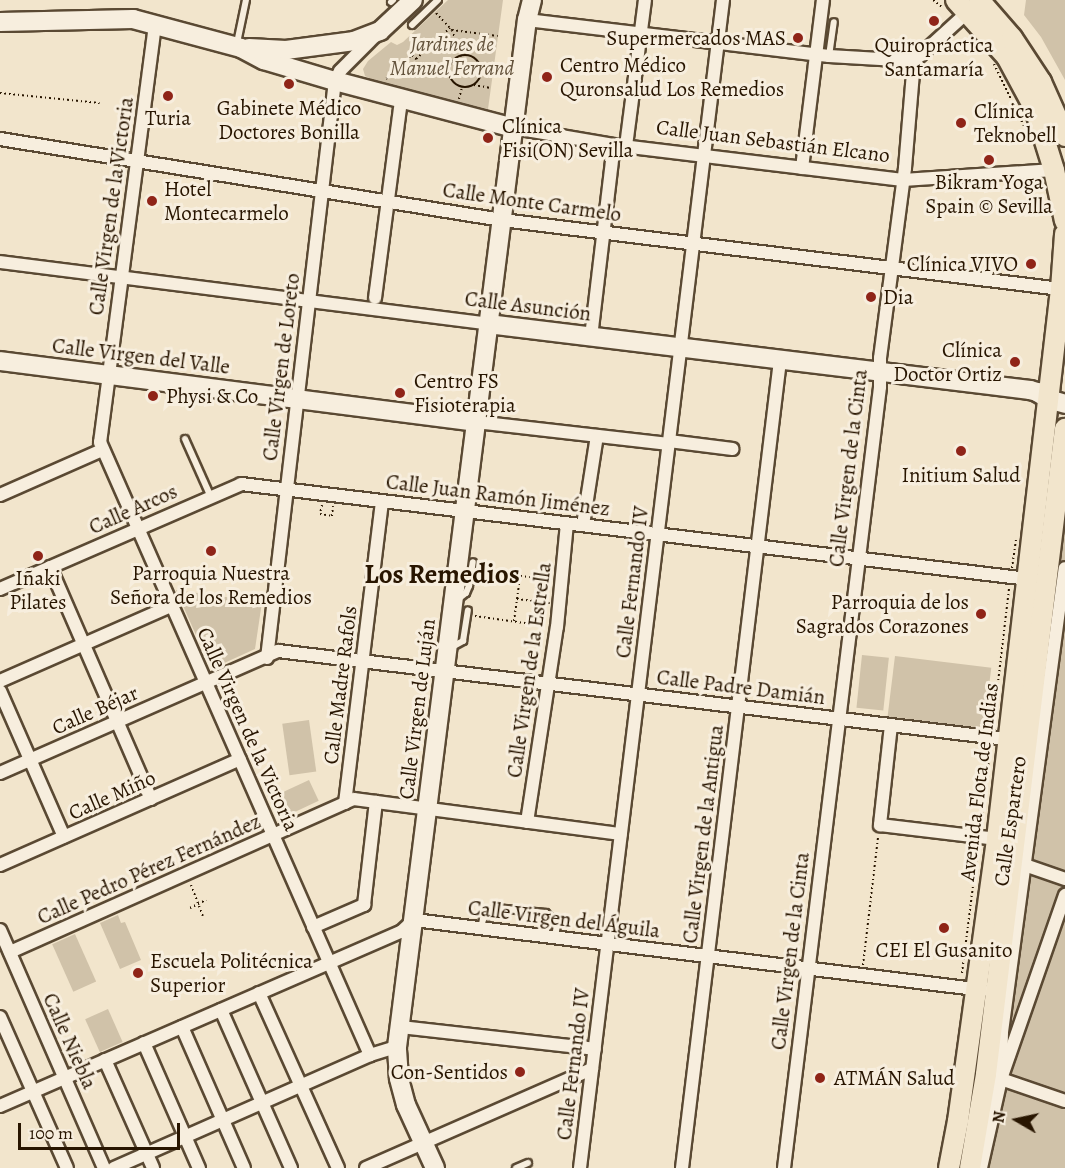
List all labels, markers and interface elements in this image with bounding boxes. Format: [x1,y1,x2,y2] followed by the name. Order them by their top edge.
[925,12,943,30] marker: Quiropráctica Santamaría
[606,25,786,51] place label: Supermercados MAS
[390,31,514,81] park label: Jardines de Manuel Ferrand
[791,31,805,45] marker: Supermercados MAS
[874,32,994,82] place label: Quiropráctica Santamaría
[560,52,784,102] place label: Centro Médico Quronsalud Los Remedios
[538,68,556,86] marker: Centro Médico Quronsalud Los Remedios
[280,75,298,93] marker: Gabinete Médico Doctores Bonilla
[161,89,175,103] marker: Turia
[83,95,139,317] street label: Calle Virgen de la Victoria
[217,95,361,145] place label: Gabinete Médico Doctores Bonilla
[974,98,1056,148] place label: Clínica Teknobell
[145,105,191,131] place label: Turia
[502,113,633,163] place label: Clínica Fisi(ON) Sevilla
[655,114,891,168] street label: Calle Juan Sebastián Elcano
[952,114,970,132] marker: Clínica Teknobell
[479,129,497,147] marker: Clínica Fisi(ON) Sevilla
[982,153,996,167] marker: Bikram Yoga Spain © Sevilla
[925,169,1053,219] place label: Bikram Yoga Spain © Sevilla
[164,176,289,226] place label: Hotel Montecarmelo
[441,177,623,227] street label: Calle Monte Carmelo
[145,194,159,208] marker: Hotel Montecarmelo
[907,251,1018,277] place label: Clínica VIVO
[1022,255,1040,273] marker: Clínica VIVO
[257,272,305,462] street label: Calle Virgen de Loreto
[883,284,913,310] place label: Dia
[463,286,593,326] street label: Calle Asunción
[864,290,878,304] marker: Dia
[51,333,231,379] street label: Calle Virgen del Valle
[893,337,1002,387] place label: Clínica Doctor Ortiz
[1006,353,1024,371] marker: Clínica Doctor Ortiz
[414,368,516,418] place label: Centro FS Fisioterapia
[823,368,873,568] street label: Calle Virgen de la Cinta
[166,383,258,409] place label: Physi & Co
[391,384,409,402] marker: Centro FS Fisioterapia
[144,387,162,405] marker: Physi & Co
[952,442,970,460] marker: Initium Salud
[902,462,1020,488] place label: Initium Salud
[385,469,611,521] street label: Calle Juan Ramón Jiménez
[85,478,181,540] street label: Calle Arcos
[610,504,654,660] street label: Calle Fernando IV
[204,544,218,558] marker: Parroquia Nuestra Señora de los Remedios
[31,549,45,563] marker: Iñaki Pilates
[364,559,520,591] district label: Los Remedios
[110,560,312,610] place label: Parroquia Nuestra Señora de los Remedios
[501,561,557,779] street label: Calle Virgen de la Estrella
[10,565,66,615] place label: Iñaki Pilates
[796,589,969,639] place label: Parroquia de los Sagrados Corazones
[318,604,362,766] street label: Calle Madre Rafols
[974,607,988,621] marker: Parroquia de los Sagrados Corazones
[393,617,441,801] street label: Calle Virgen de Luján
[192,623,304,835] street label: Calle Virgen de la Victoria
[655,664,827,710] street label: Calle Padre Damián
[48,680,142,740] street label: Calle Béjar
[954,682,1004,882] street label: Avenida Flota de Indias
[677,723,729,945] street label: Calle Virgen de la Antigua
[988,754,1032,888] street label: Calle Espartero
[65,765,159,825] street label: Calle Miño
[33,808,265,930] street label: Calle Pedro Pérez Fernández
[765,851,815,1051] street label: Calle Virgen de la Cinta
[467,895,661,943] street label: Calle Virgen del Águila
[937,921,951,935] marker: CEI El Gusanito
[876,937,1012,963] place label: CEI El Gusanito
[150,948,313,998] place label: Escuela Politécnica Superior
[131,966,145,980] marker: Escuela Politécnica Superior
[551,986,595,1142] street label: Calle Fernando IV
[38,989,102,1093] street label: Calle Niebla
[391,1059,508,1085] place label: Con-Sentidos
[513,1065,527,1079] marker: Con-Sentidos
[834,1065,955,1091] place label: ATMÁN Salud
[811,1069,829,1087] marker: ATMÁN Salud
[987,1090,1047,1150] north arrow
[987,1110,1011,1125] text: N
[21,1111,183,1149] scale bar
[29,1121,73,1145] text: 100 m

